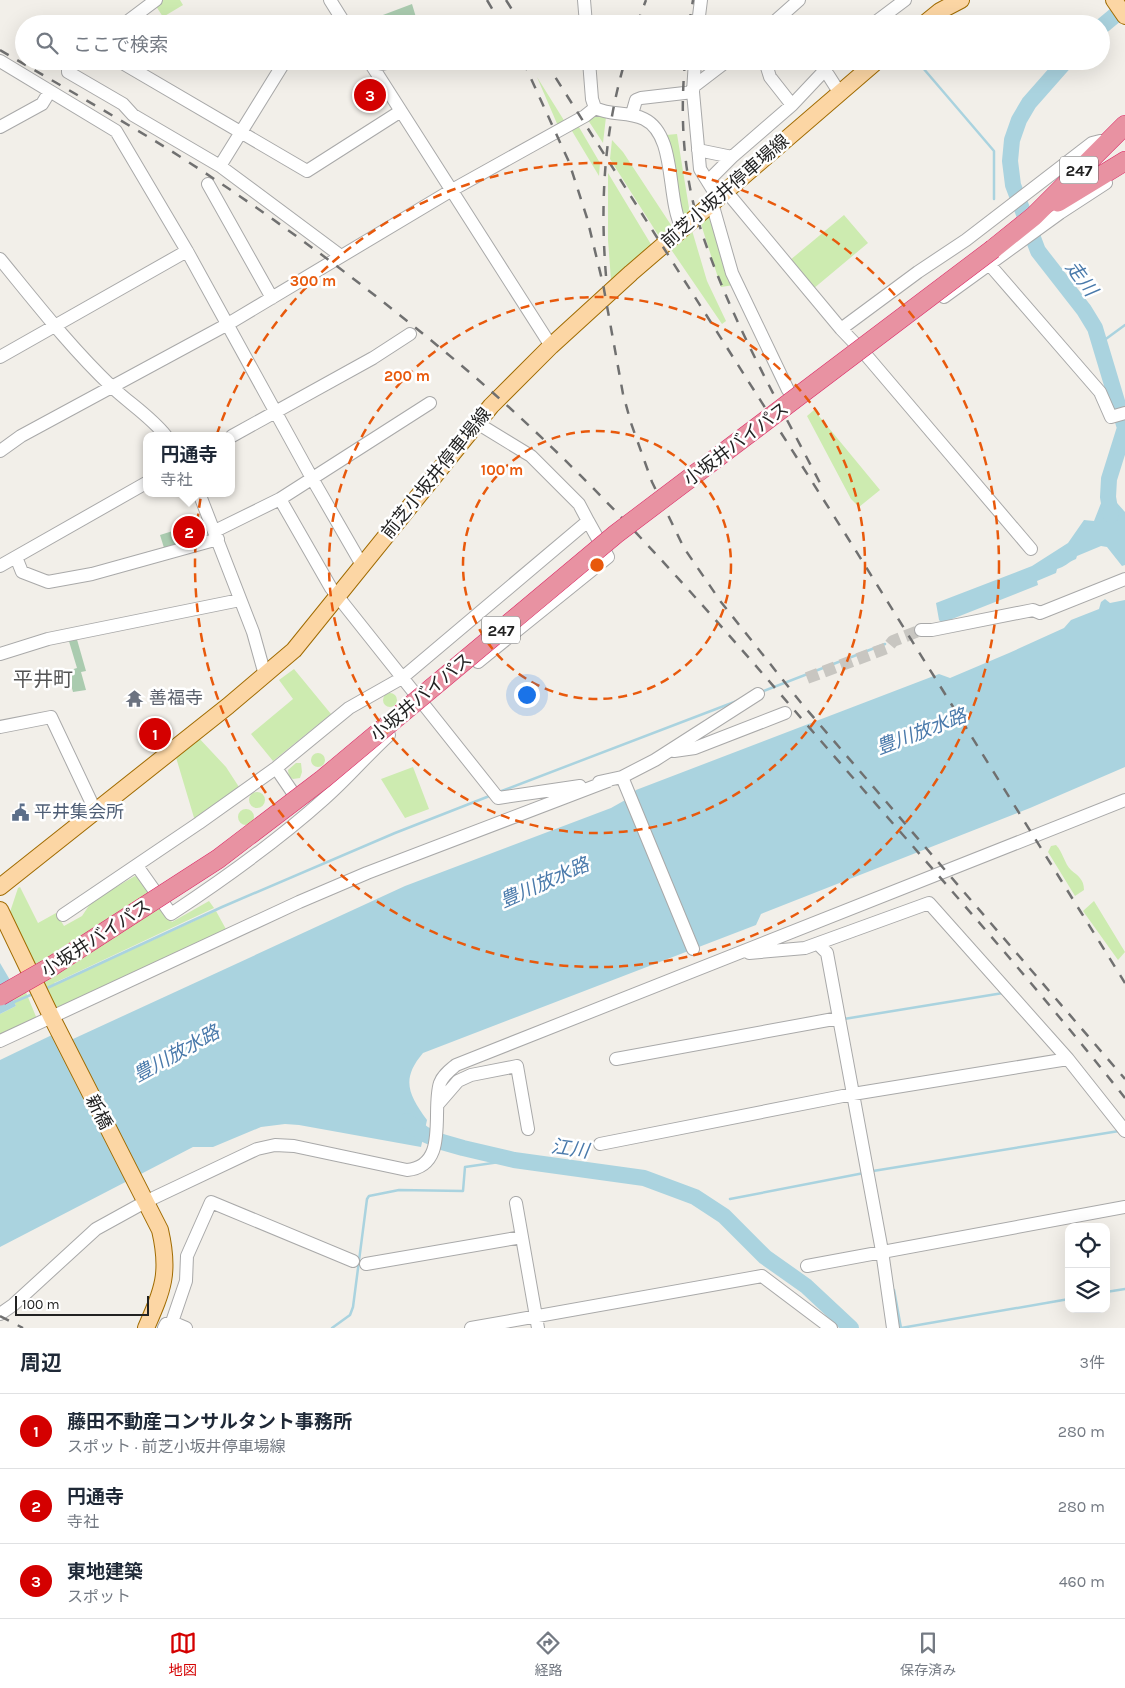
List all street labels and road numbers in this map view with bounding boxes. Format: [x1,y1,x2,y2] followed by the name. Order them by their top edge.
[657,130,793,252] street label: 前芝小坂井停車場線
[1060,156,1098,184] road number: 247
[679,397,793,491] street label: 小坂井バイパス
[376,403,496,543] street label: 前芝小坂井停車場線
[482,616,520,644] road number: 247
[366,648,476,746] street label: 小坂井バイパス
[37,895,155,981] street label: 小坂井バイパス
[81,1091,117,1133] street label: 新橋

